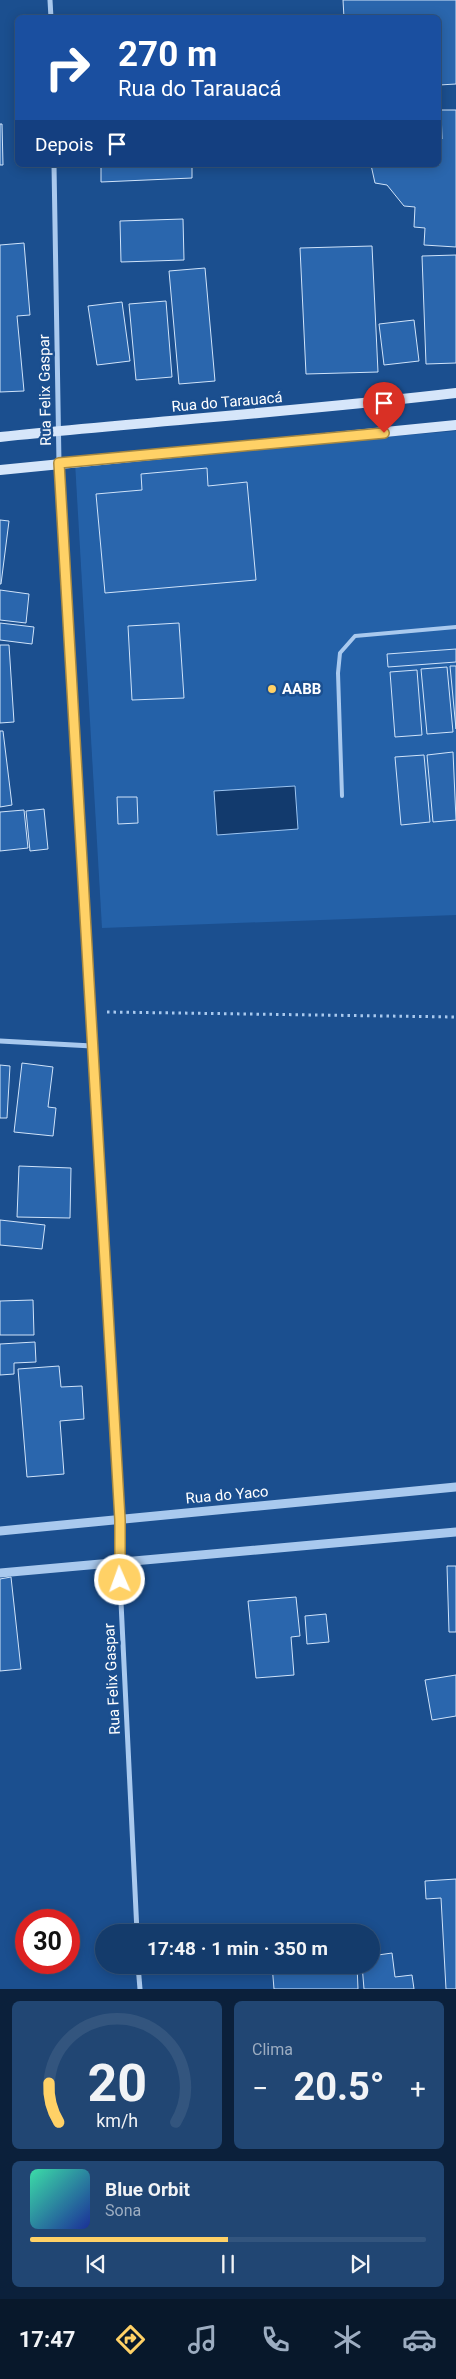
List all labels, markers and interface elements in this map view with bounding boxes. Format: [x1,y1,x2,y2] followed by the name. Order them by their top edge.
[118,34,217,75] text: 270 m
[35,35,100,100] icon: right
[118,76,282,101] text: Rua do Tarauacá
[103,130,131,158] icon: arrive
[35,133,93,156] text: Depois
[35,334,55,446] street label: Rua Felix Gaspar
[363,382,405,433] pin
[171,388,283,416] street label: Rua do Tarauacá
[370,389,398,417] icon: arrive
[282,680,321,698] place label: AABB
[266,683,278,695] marker: AABB
[185,1482,269,1508] street label: Rua do Yaco
[93,1553,145,1605] position arrow
[100,1623,124,1735] street label: Rua Felix Gaspar
[15,1909,80,1974] speed limit sign: 30
[147,1937,328,1960] text: 17:48 · 1 min · 350 m
[252,2040,293,2059] text: Clima
[87,2053,147,2114] text: 20
[293,2065,385,2109] text: 20.5°
[252,2072,268,2105] text: −
[410,2072,426,2105] text: +
[96,2110,138,2131] text: km/h
[105,2178,190,2201] text: Blue Orbit
[105,2201,141,2220] text: Sona
[82,2250,110,2278] icon: previous
[214,2250,242,2278] icon: pause
[346,2250,374,2278] icon: next
[113,2322,148,2357] icon: directions
[185,2322,220,2357] icon: music
[258,2322,293,2357] icon: phone
[330,2322,365,2357] icon: climate
[402,2322,437,2357] icon: car
[19,2327,75,2352] text: 17:47

